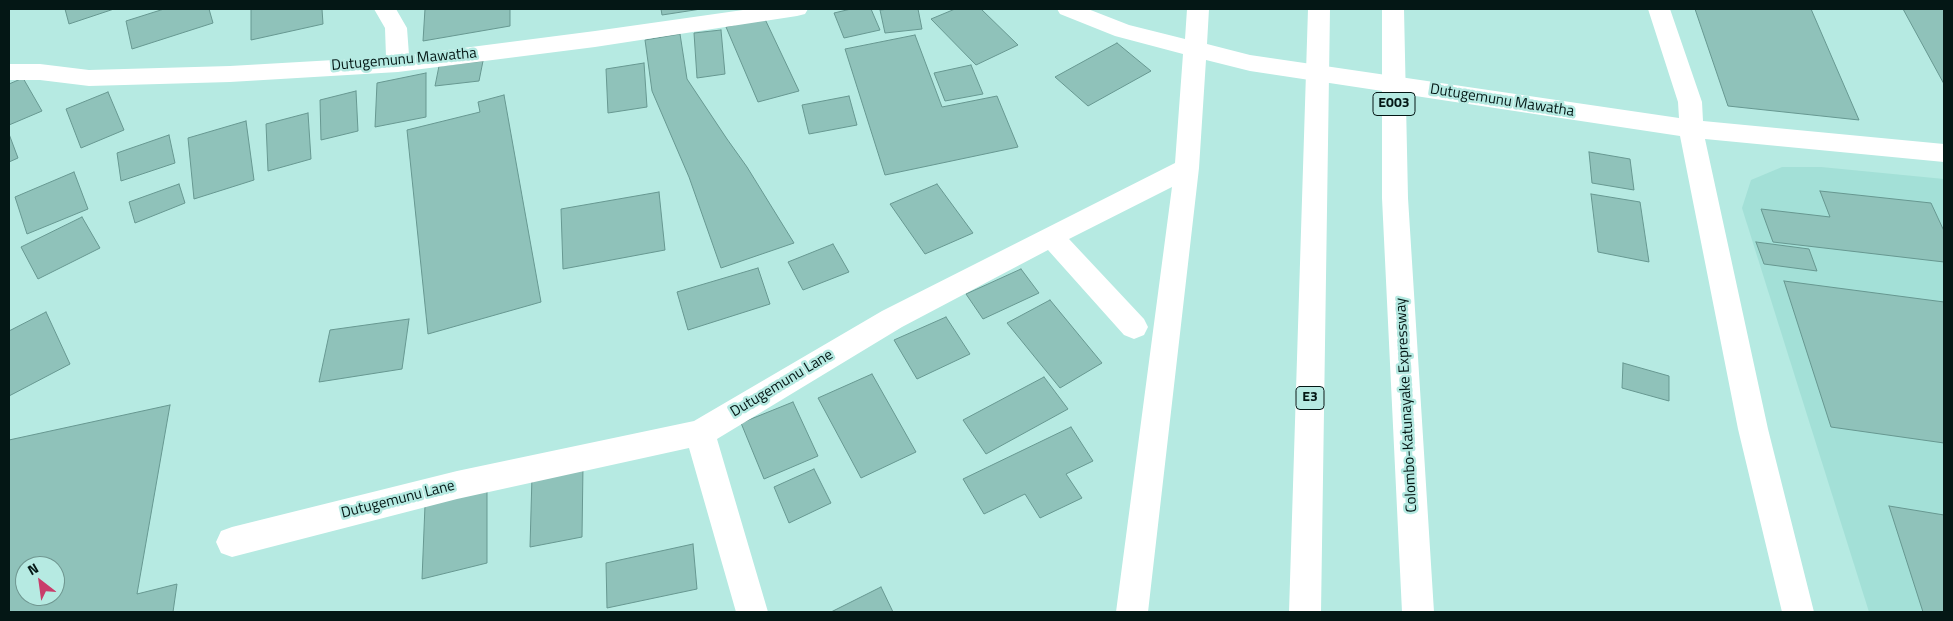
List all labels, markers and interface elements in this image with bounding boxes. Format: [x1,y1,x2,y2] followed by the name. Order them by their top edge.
[331,45,477,75] street label: Dutugemunu Mawatha
[1429,81,1575,121] street label: Dutugemunu Mawatha
[1373,92,1415,116] road number: E003
[1392,297,1422,513] street label: Colombo-Katunayake Expressway
[728,346,836,422] street label: Dutugemunu Lane
[1296,386,1324,409] road number: E3
[339,477,457,523] street label: Dutugemunu Lane
[15,556,65,606] north arrow
[23,557,42,580] text: N

